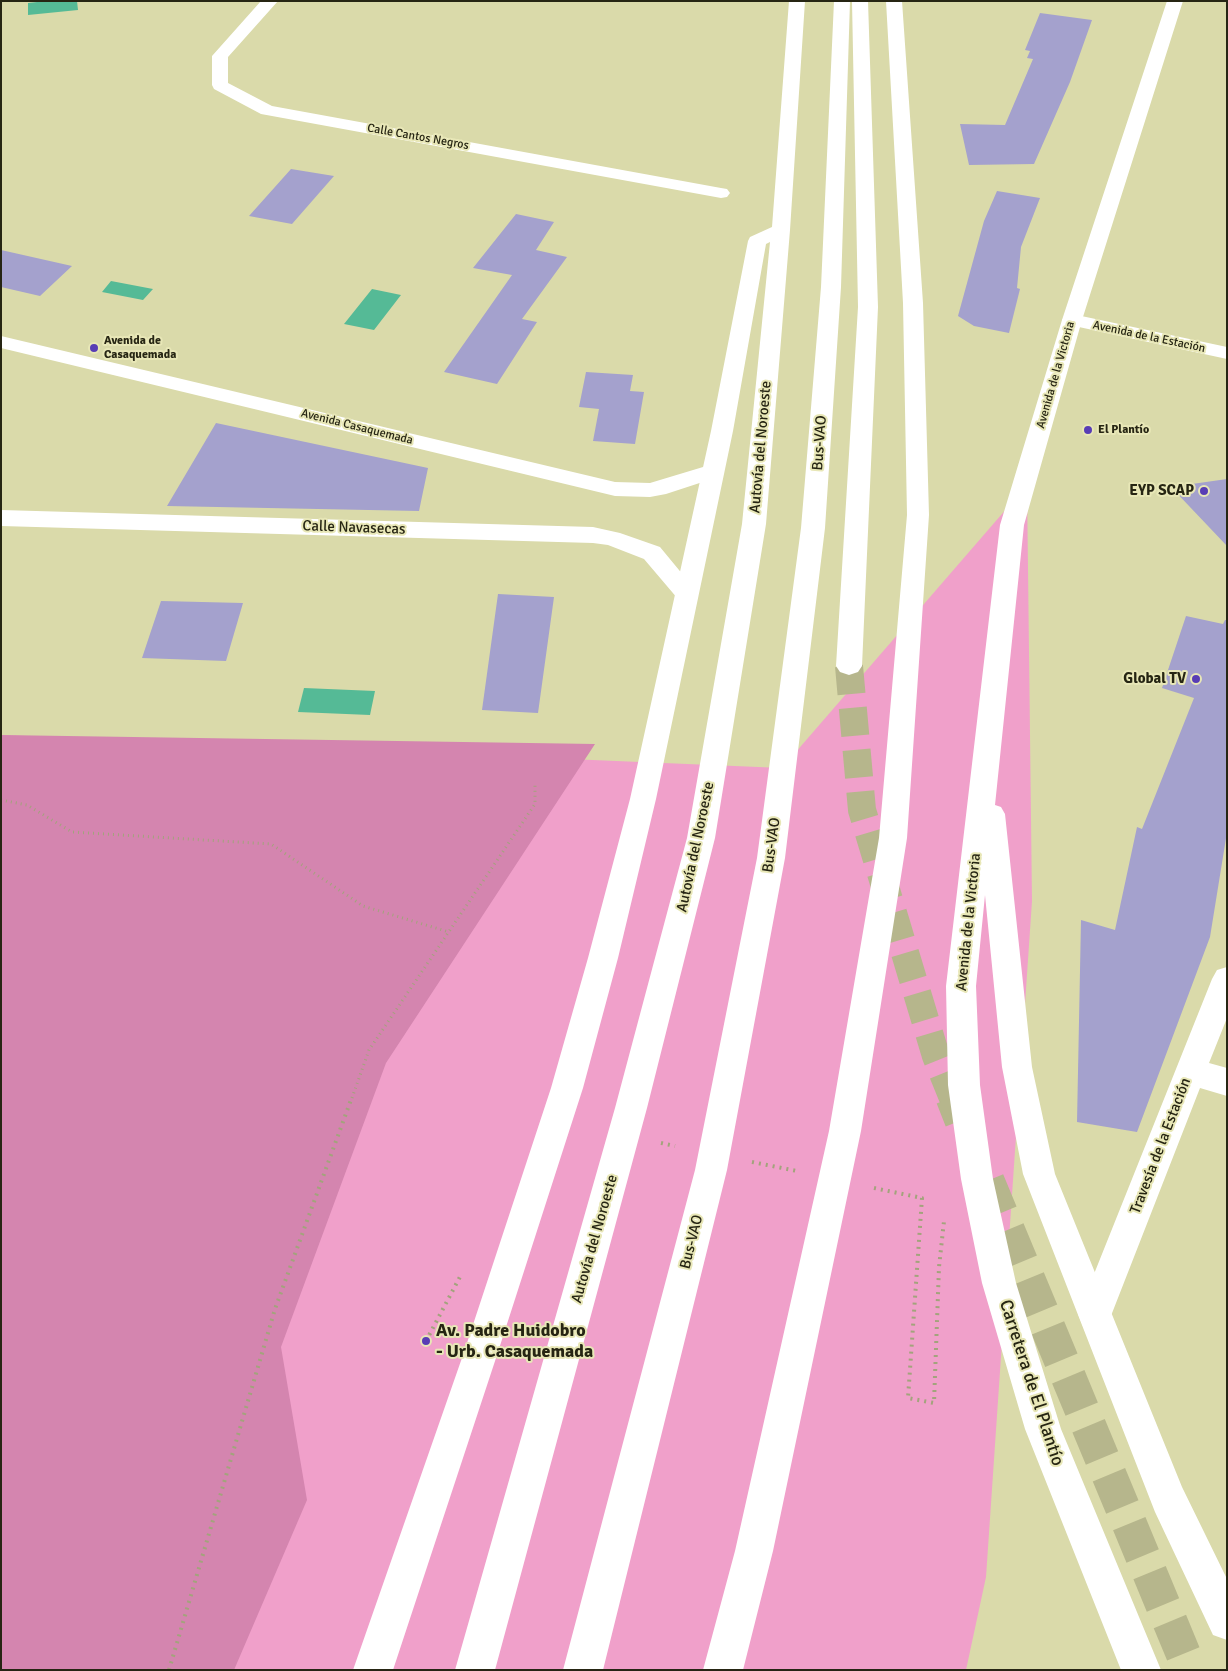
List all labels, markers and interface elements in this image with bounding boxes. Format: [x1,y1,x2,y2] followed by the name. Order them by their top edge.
[366,121,470,153] street label: Calle Cantos Negros
[1091,318,1207,356] street label: Avenida de la Estación
[1034,320,1078,430] street label: Avenida de la Victoria
[104,334,176,362] place label: Avenida de Casaquemada
[88,342,100,354] marker: Avenida de Casaquemada
[746,380,776,514] street label: Autovía del Noroeste
[300,406,414,448] street label: Avenida Casaquemada
[809,415,831,471] street label: Bus-VAO
[1098,423,1149,437] place label: El Plantío
[1082,424,1094,436] marker: El Plantío
[1129,482,1194,500] place label: EYP SCAP
[1198,485,1210,497] marker: EYP SCAP
[302,517,406,539] street label: Calle Navasecas
[1123,670,1186,688] place label: Global TV
[1190,673,1202,685] marker: Global TV
[673,780,719,914] street label: Autovía del Noroeste
[759,816,785,874] street label: Bus-VAO
[953,852,985,992] street label: Avenida de la Victoria
[1127,1075,1195,1217] street label: Travesía de la Estación
[568,1173,622,1305] street label: Autovía del Noroeste
[677,1213,707,1271] street label: Bus-VAO
[994,1297,1068,1469] street label: Carretera de El Plantío
[436,1320,593,1362] place label: Av. Padre Huidobro - Urb. Casaquemada
[420,1335,432,1347] marker: Av. Padre Huidobro - Urb. Casaquemada

